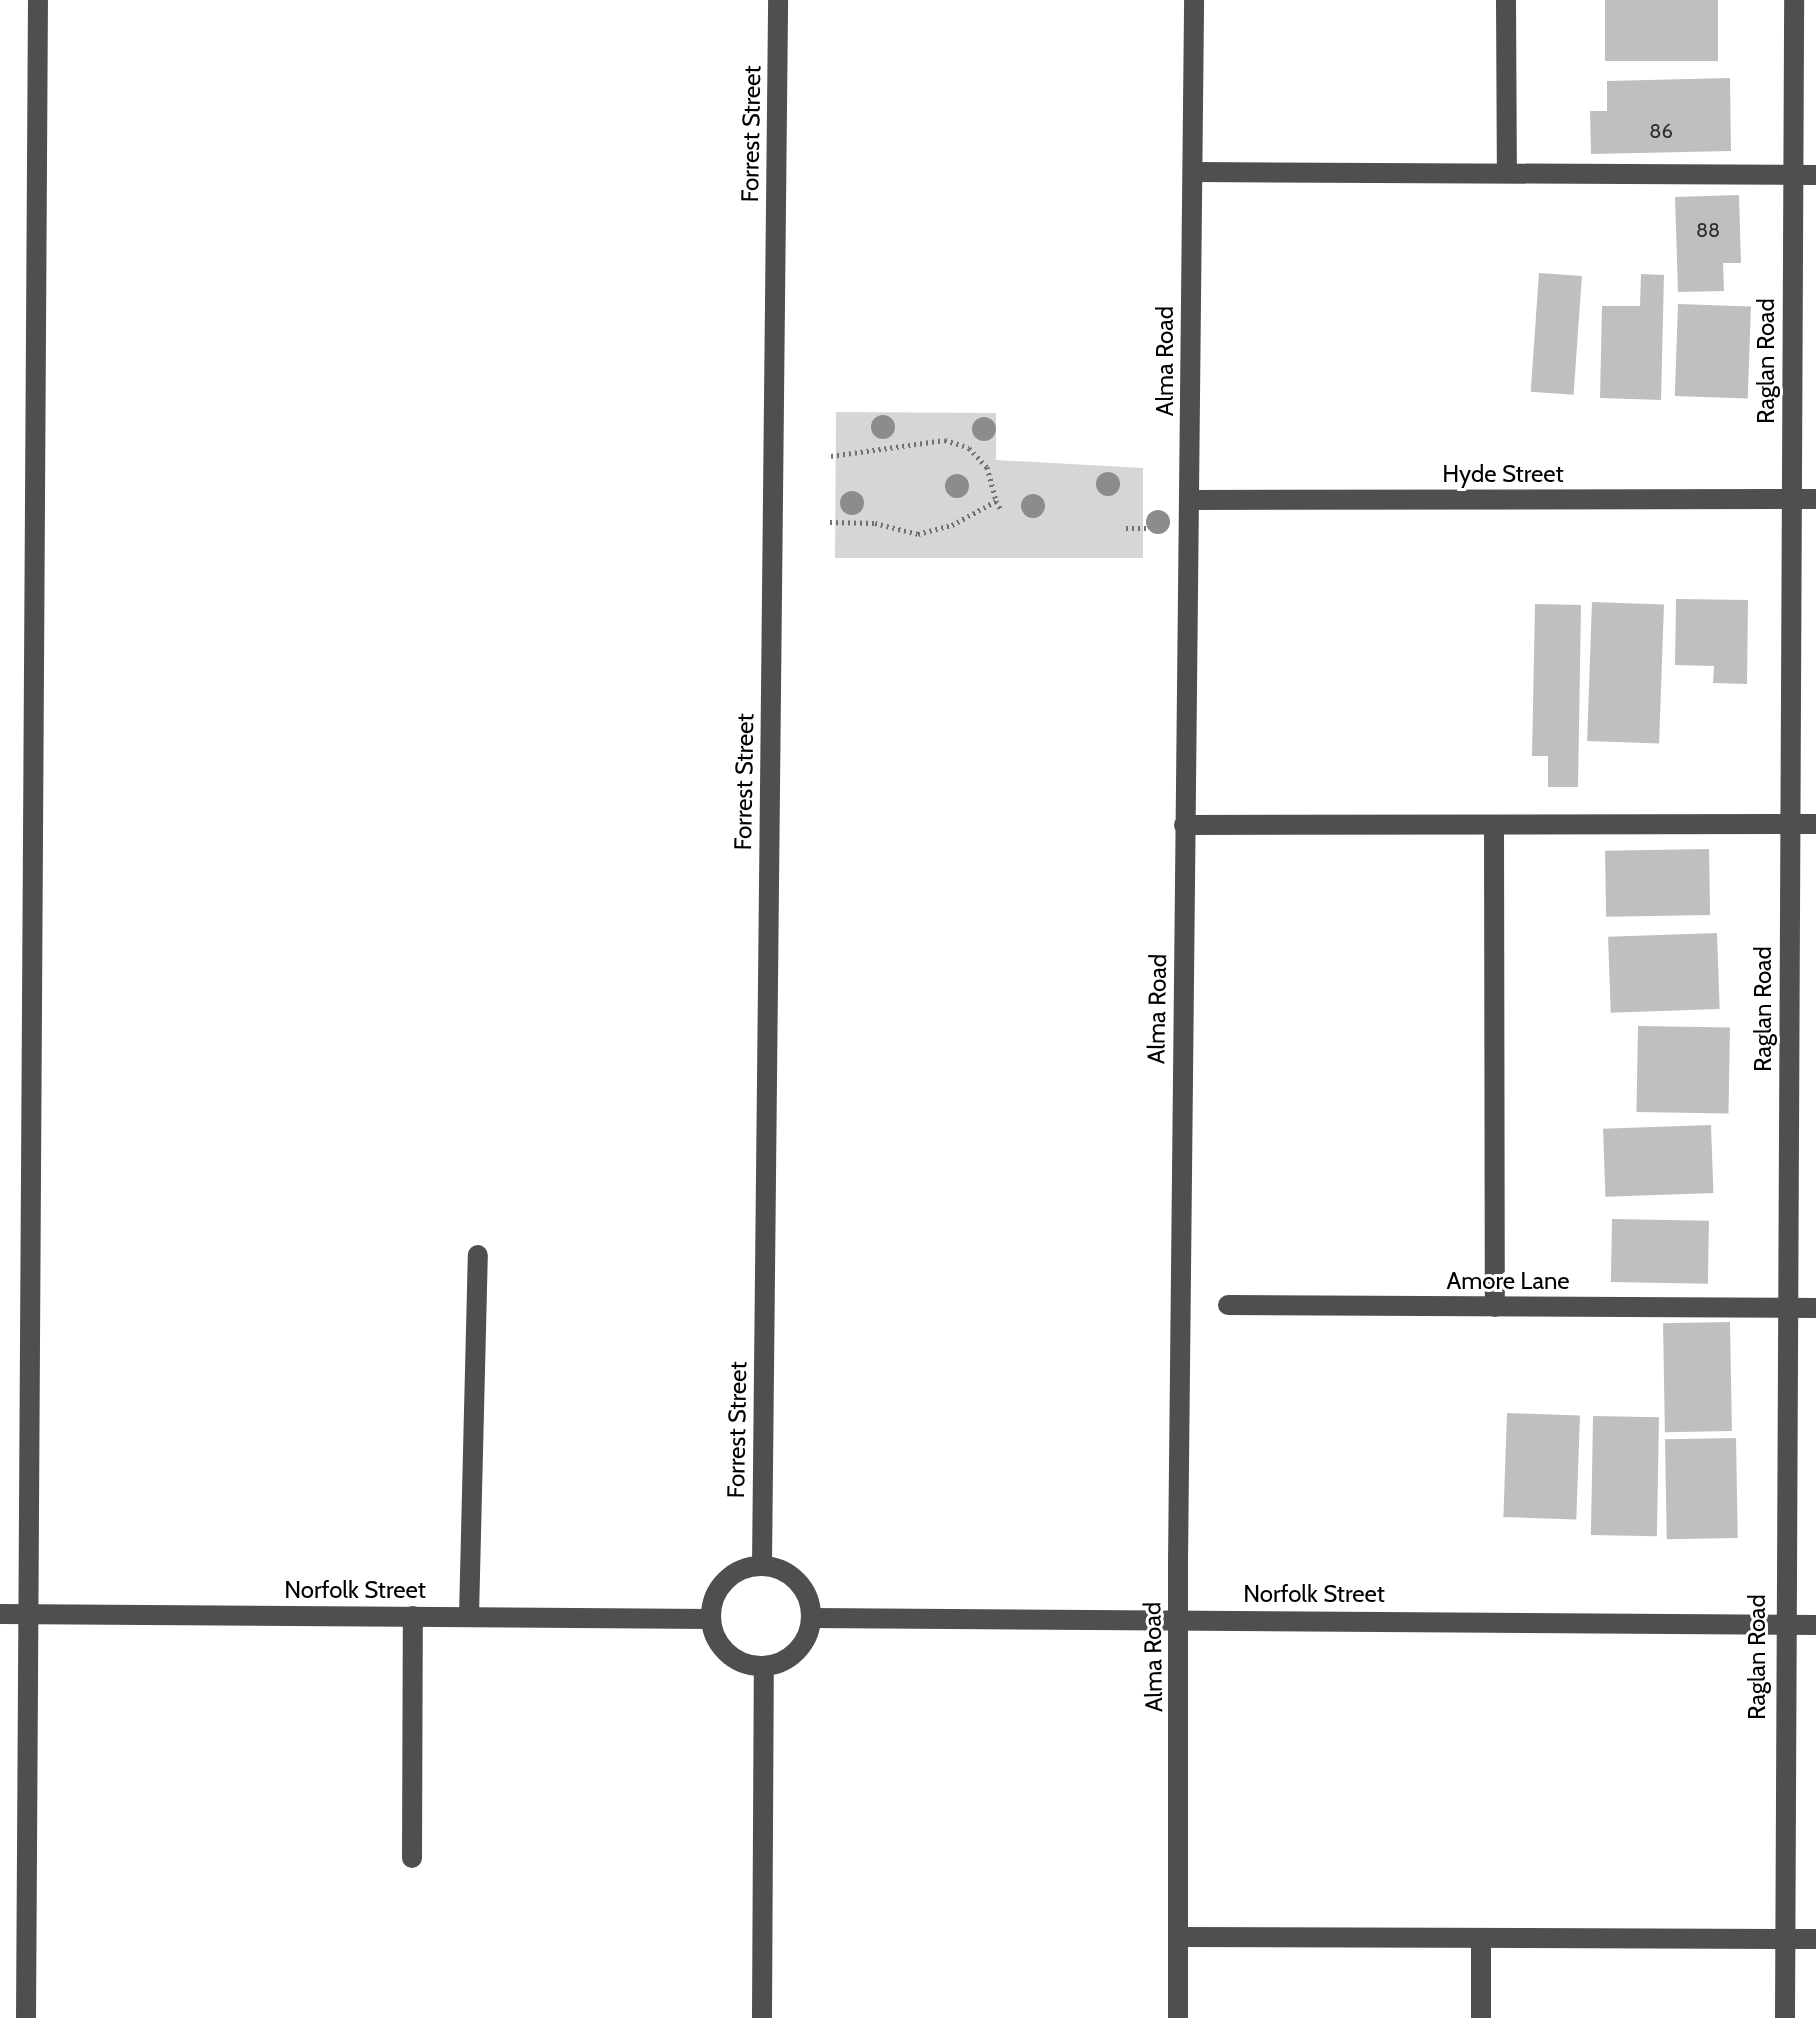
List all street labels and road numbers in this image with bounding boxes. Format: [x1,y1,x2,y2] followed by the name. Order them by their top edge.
[735,65,767,203] street label: Forrest Street
[1752,298,1780,424] street label: Raglan Road
[1151,306,1179,416] street label: Alma Road
[1442,460,1564,488] street label: Hyde Street
[728,713,760,851] street label: Forrest Street
[1749,946,1777,1072] street label: Raglan Road
[1142,954,1172,1064] street label: Alma Road
[1446,1267,1570,1295] street label: Amore Lane
[721,1361,753,1499] street label: Forrest Street
[284,1576,426,1604] street label: Norfolk Street
[1243,1580,1385,1608] street label: Norfolk Street
[1743,1594,1771,1720] street label: Raglan Road
[1138,1602,1168,1712] street label: Alma Road

